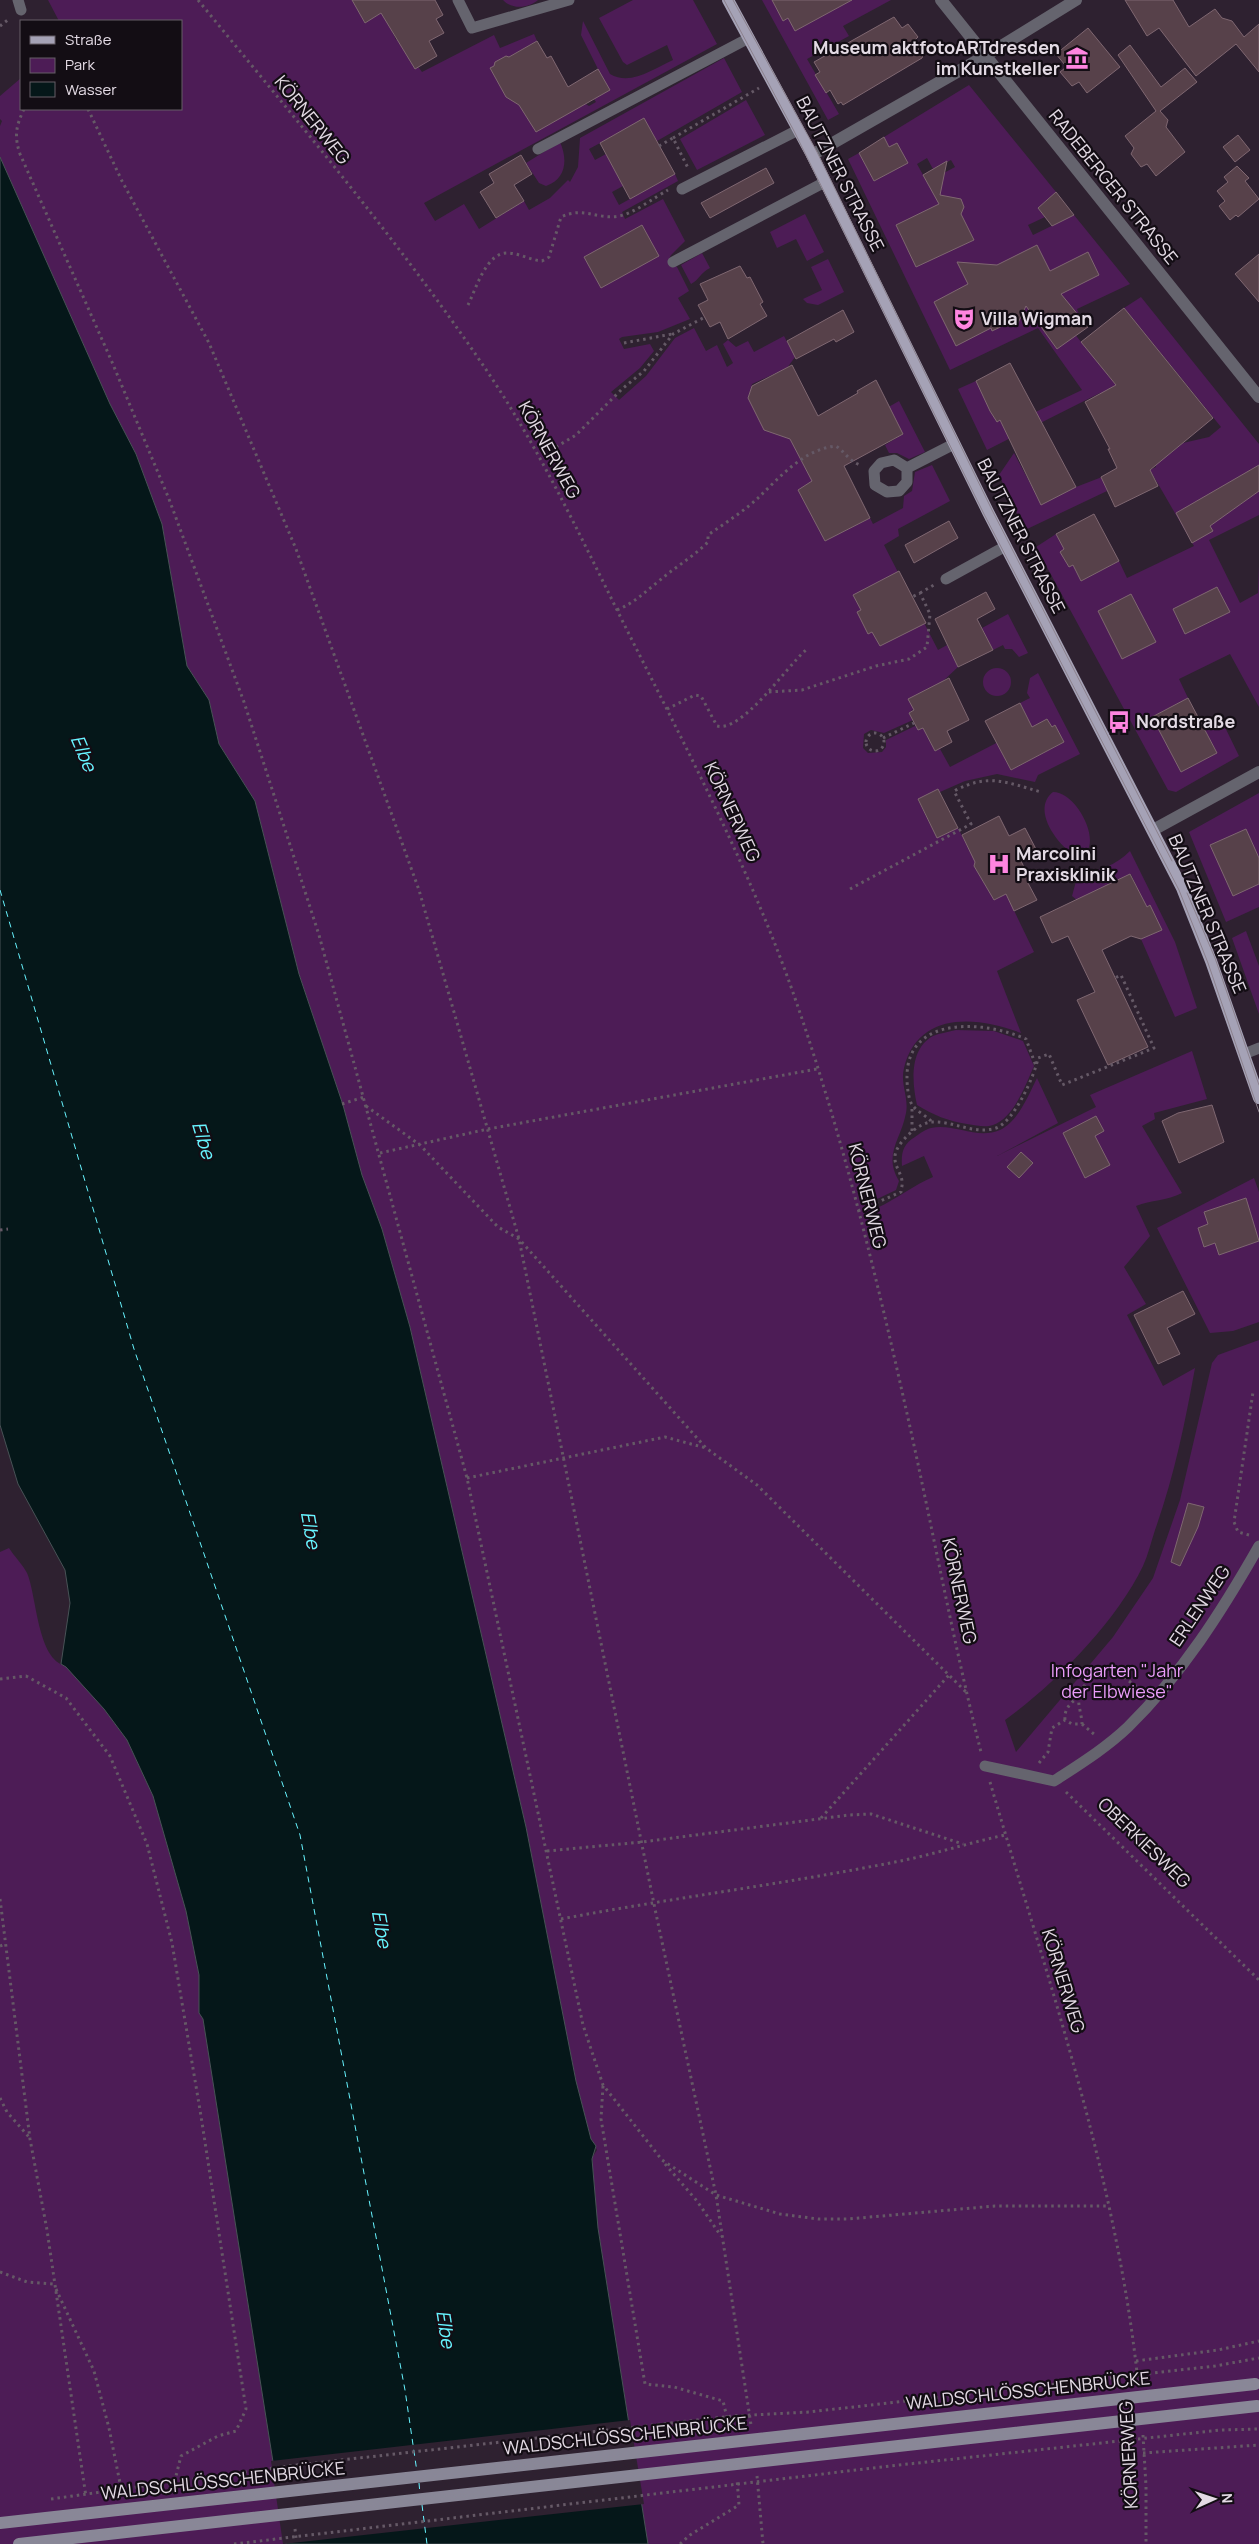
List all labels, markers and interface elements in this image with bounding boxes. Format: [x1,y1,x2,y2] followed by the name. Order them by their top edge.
[20,20,182,110] legend
[65,29,112,50] text: Straße
[813,35,1060,80] place label: Museum aktfotoARTdresden im Kunstkeller
[1064,45,1090,71] museum icon: Museum aktfotoARTdresden im Kunstkeller
[65,54,95,75] text: Park
[270,70,356,169] street label: KÖRNERWEG
[65,79,117,100] text: Wasser
[791,92,890,255] street label: BAUTZNER STRASSE
[1044,104,1184,269] street label: RADEBERGER STRASSE
[951,306,977,332] theatre icon: Villa Wigman
[981,306,1092,330] place label: Villa Wigman
[513,397,587,503] street label: KÖRNERWEG
[972,454,1071,617] street label: BAUTZNER STRASSE
[1106,709,1132,735] bus stop icon: Nordstraße
[1136,709,1235,733] place label: Nordstraße
[65,731,104,777] water label: Elbe
[699,758,767,866] street label: KÖRNERWEG
[1163,830,1252,997] street label: BAUTZNER STRASSE
[1016,841,1117,886] place label: Marcolini Praxisklinik
[986,851,1012,877] hospital icon: Marcolini Praxisklinik
[186,1118,222,1164] water label: Elbe
[843,1141,893,1251] street label: KÖRNERWEG
[295,1509,327,1553] water label: Elbe
[937,1536,983,1646] street label: KÖRNERWEG
[1163,1560,1235,1651] street label: ERLENWEG
[1051,1658,1184,1703] park label: Infogarten "Jahr der Elbwiese"
[1093,1792,1197,1893] street label: OBERKIESWEG
[366,1908,398,1952] water label: Elbe
[1037,1926,1091,2036] street label: KÖRNERWEG
[430,2308,462,2351] water label: Elbe
[905,2365,1151,2415] street label: WALDSCHLÖSSCHENBRÜCKE
[1113,2400,1143,2509] street label: KÖRNERWEG
[502,2410,748,2460] street label: WALDSCHLÖSSCHENBRÜCKE
[100,2455,346,2505] street label: WALDSCHLÖSSCHENBRÜCKE
[1189,2474,1239,2524] north arrow
[1218,2493,1237,2504] text: N

